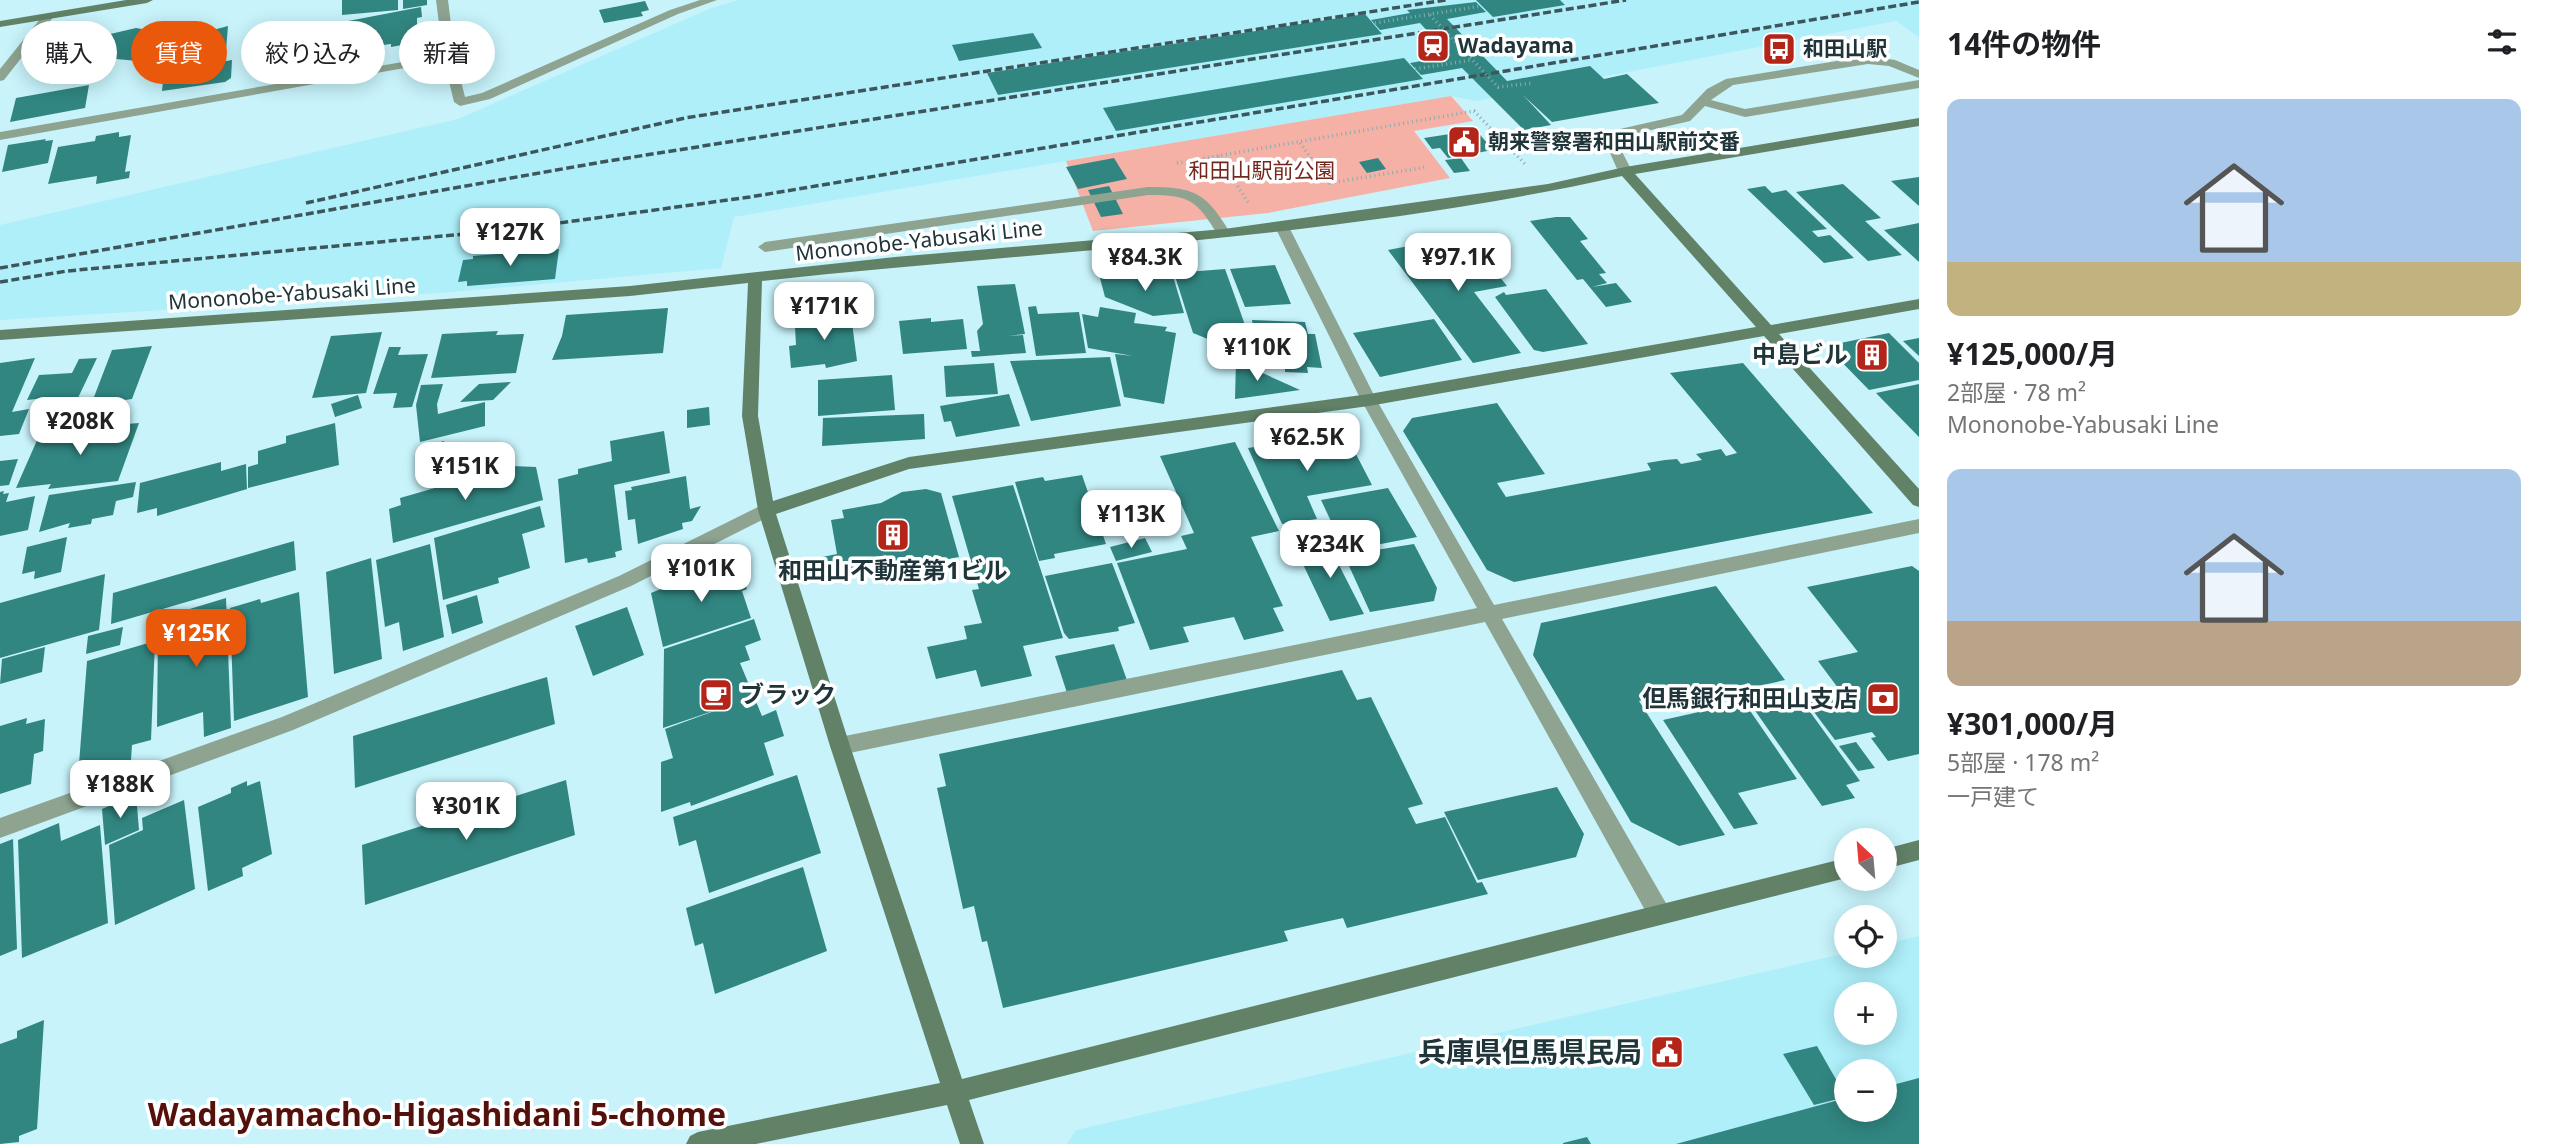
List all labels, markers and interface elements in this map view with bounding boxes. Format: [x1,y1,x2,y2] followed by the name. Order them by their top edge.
[21,21,117,84] chip: 購入
[131,21,227,84] chip: 賃貸
[241,21,385,84] chip: 絞り込み
[399,21,495,84] chip: 新着
[1947,23,2101,64] text: 14件の物件
[2483,23,2521,61] icon: filters
[1414,27,1452,65] station icon: Wadayama
[1760,30,1798,68] bus stop icon: 和田山駅
[1458,31,1574,59] place label: Wadayama
[1803,34,1887,62] place label: 和田山駅
[1445,123,1483,161] public building icon: 朝来警察署和田山駅前交番
[1488,127,1740,155] place label: 朝来警察署和田山駅前交番
[2171,145,2297,271] icon: home
[1189,156,1336,184] park label: 和田山駅前公園
[461,208,559,268] pin: ¥127K
[794,213,1044,267] street label: Mononobe-Yabusaki Line
[476,215,544,247] text: ¥127K
[1088,233,1202,293] pin: ¥84.3K
[1401,233,1515,293] pin: ¥97.1K
[1108,240,1182,272] text: ¥84.3K
[1421,240,1495,272] text: ¥97.1K
[167,270,417,316] street label: Mononobe-Yabusaki Line
[775,282,873,342] pin: ¥171K
[790,289,858,321] text: ¥171K
[1208,324,1306,383] pin: ¥110K
[1223,330,1291,362] text: ¥110K
[1947,333,2118,374] text: ¥125,000/月
[1853,336,1891,374] building icon: 中島ビル
[1752,337,1848,370] place label: 中島ビル
[1947,376,2086,408] text: 2部屋 · 78 m²
[31,398,129,457] pin: ¥208K
[46,404,114,436] text: ¥208K
[1947,408,2219,440] text: Mononobe-Yabusaki Line
[1250,414,1364,473] pin: ¥62.5K
[1270,420,1344,452] text: ¥62.5K
[416,442,514,502] pin: ¥151K
[431,449,499,481] text: ¥151K
[1082,490,1180,550] pin: ¥113K
[1097,497,1165,529] text: ¥113K
[2171,515,2297,641] icon: home
[874,516,912,554] building icon: 和田山不動産第1ビル
[1281,520,1379,580] pin: ¥234K
[1296,527,1364,559] text: ¥234K
[652,544,750,604] pin: ¥101K
[667,551,735,583] text: ¥101K
[778,553,1008,586] place label: 和田山不動産第1ビル
[147,610,245,669] pin: ¥125K
[162,616,230,648] text: ¥125K
[697,676,735,714] cafe icon: ブラック
[740,677,836,710] place label: ブラック
[1864,680,1902,718] bank icon: 但馬銀行和田山支店
[1642,681,1858,714] place label: 但馬銀行和田山支店
[1947,703,2118,744] text: ¥301,000/月
[1947,746,2099,778] text: 5部屋 · 178 m²
[71,760,169,820] pin: ¥188K
[86,767,154,799] text: ¥188K
[1947,780,2039,812] text: 一戸建て
[417,782,515,842] pin: ¥301K
[432,789,500,821] text: ¥301K
[1834,828,1897,891] north arrow
[1834,828,1897,1122] map controls
[1834,905,1897,968] button: locate
[1834,982,1897,1045] button: +
[1418,1032,1642,1070] place label: 兵庫県但馬県民局
[1648,1033,1686,1071] public building icon: 兵庫県但馬県民局
[1834,1059,1897,1122] button: −
[148,1092,726,1135] district label: Wadayamacho-Higashidani 5-chome

